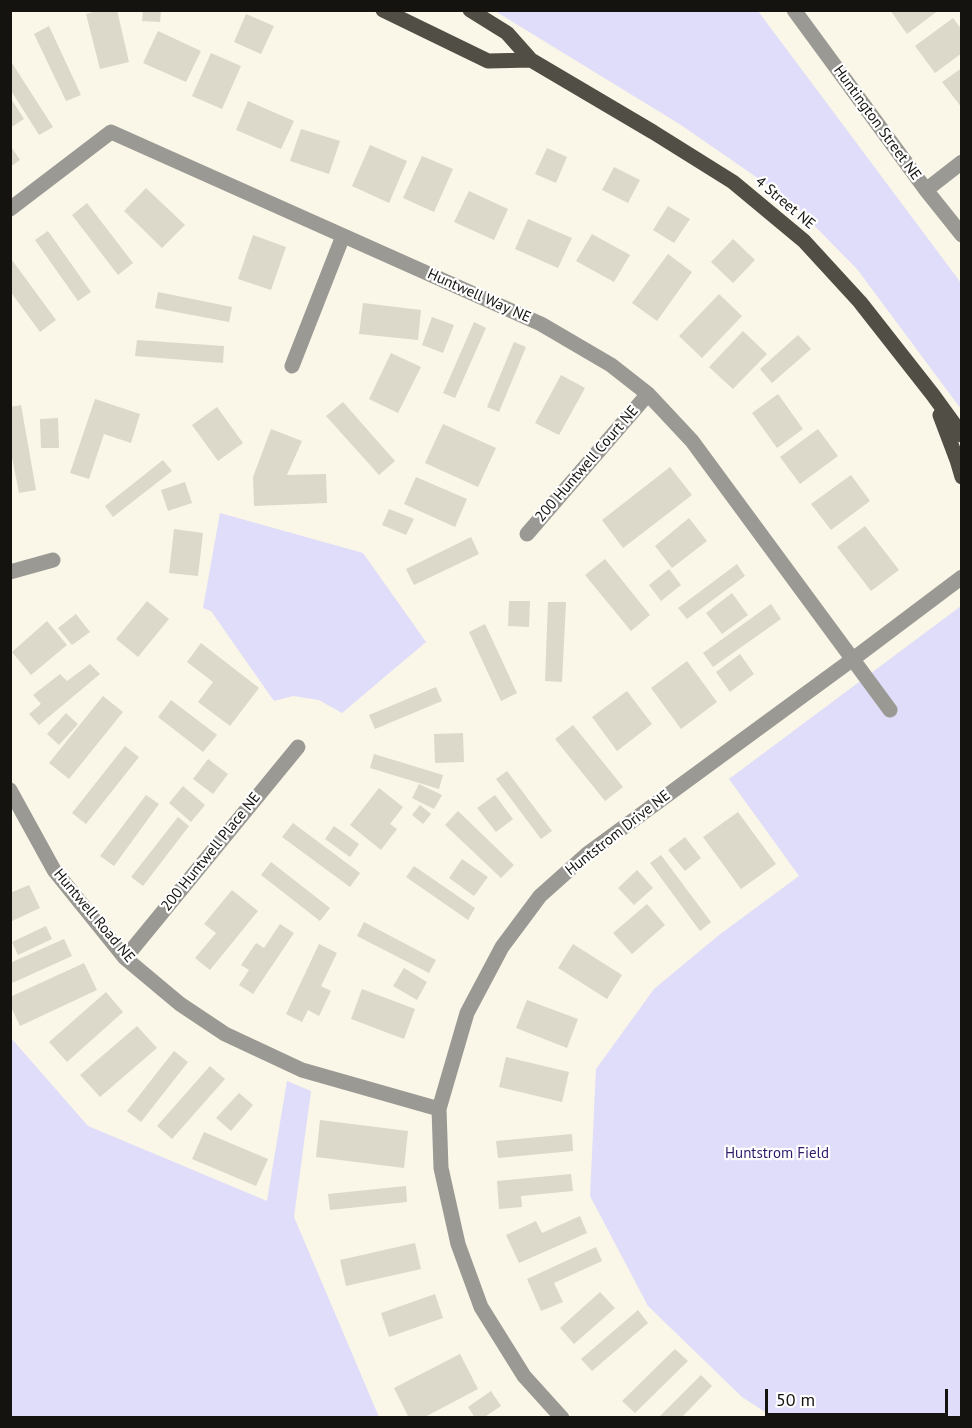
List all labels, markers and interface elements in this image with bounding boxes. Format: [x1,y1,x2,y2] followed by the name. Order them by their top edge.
[829,62,925,184] street label: Huntington Street NE
[751,173,819,233] street label: 4 Street NE
[425,265,533,327] street label: Huntwell Way NE
[532,402,642,526] street label: 200 Huntwell Court NE
[562,787,674,879] street label: Huntstrom Drive NE
[158,789,264,915] street label: 200 Huntwell Place NE
[50,866,138,966] street label: Huntwell Road NE
[725,1145,829,1163] park label: Huntstrom Field
[768,1377,951,1415] scale bar
[776,1388,815,1411] text: 50 m

